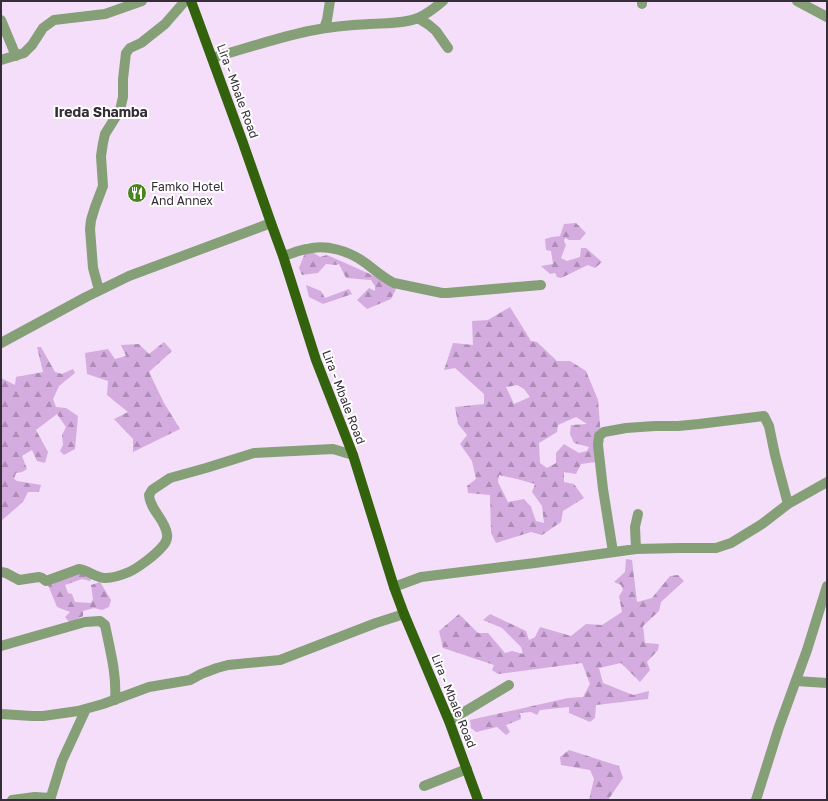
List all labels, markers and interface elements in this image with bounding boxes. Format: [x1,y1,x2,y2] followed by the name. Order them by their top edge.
[214,42,262,140] street label: Lira - Mbale Road
[54,103,148,120] district label: Ireda Shamba
[151,179,224,208] place label: Famko Hotel And Annex
[126,182,148,204] restaurant icon: Famko Hotel And Annex
[319,348,369,446] street label: Lira - Mbale Road
[428,652,480,750] street label: Lira - Mbale Road

